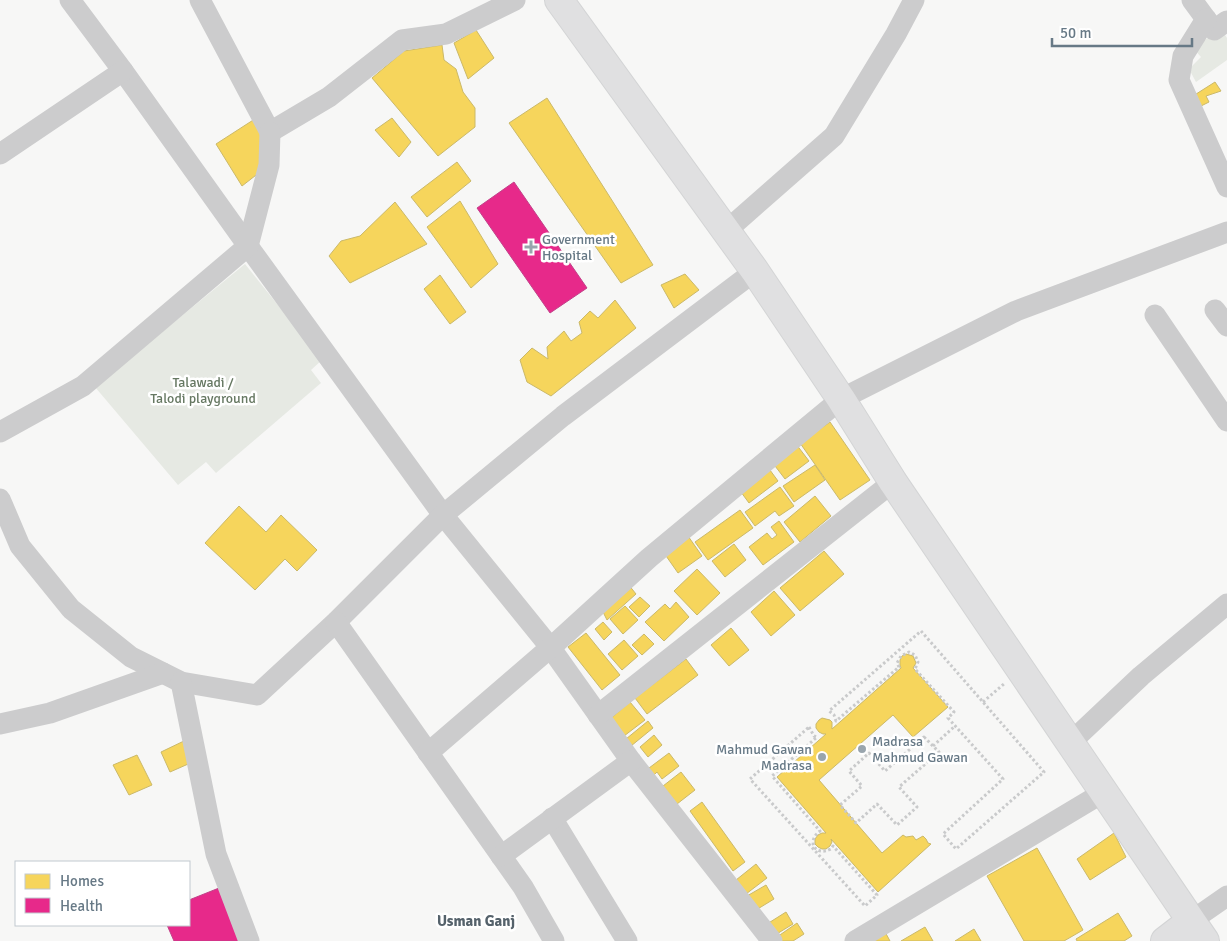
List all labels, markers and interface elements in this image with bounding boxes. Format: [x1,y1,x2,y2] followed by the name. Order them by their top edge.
[1052,15,1192,47] scale bar
[1060,24,1091,42] text: 50 m
[542,231,615,264] place label: Government Hospital
[524,240,538,254] marker: Government Hospital
[150,374,256,407] park label: Talawadi / Talodi playground
[872,733,968,766] place label: Madrasa Mahmud Gawan
[716,741,812,774] place label: Mahmud Gawan Madrasa
[856,743,868,755] marker: Madrasa Mahmud Gawan
[816,751,828,763] marker: Mahmud Gawan Madrasa
[15,861,190,926] legend
[60,872,104,890] text: Homes
[60,897,103,915] text: Health
[437,912,515,930] district label: Usman Ganj

